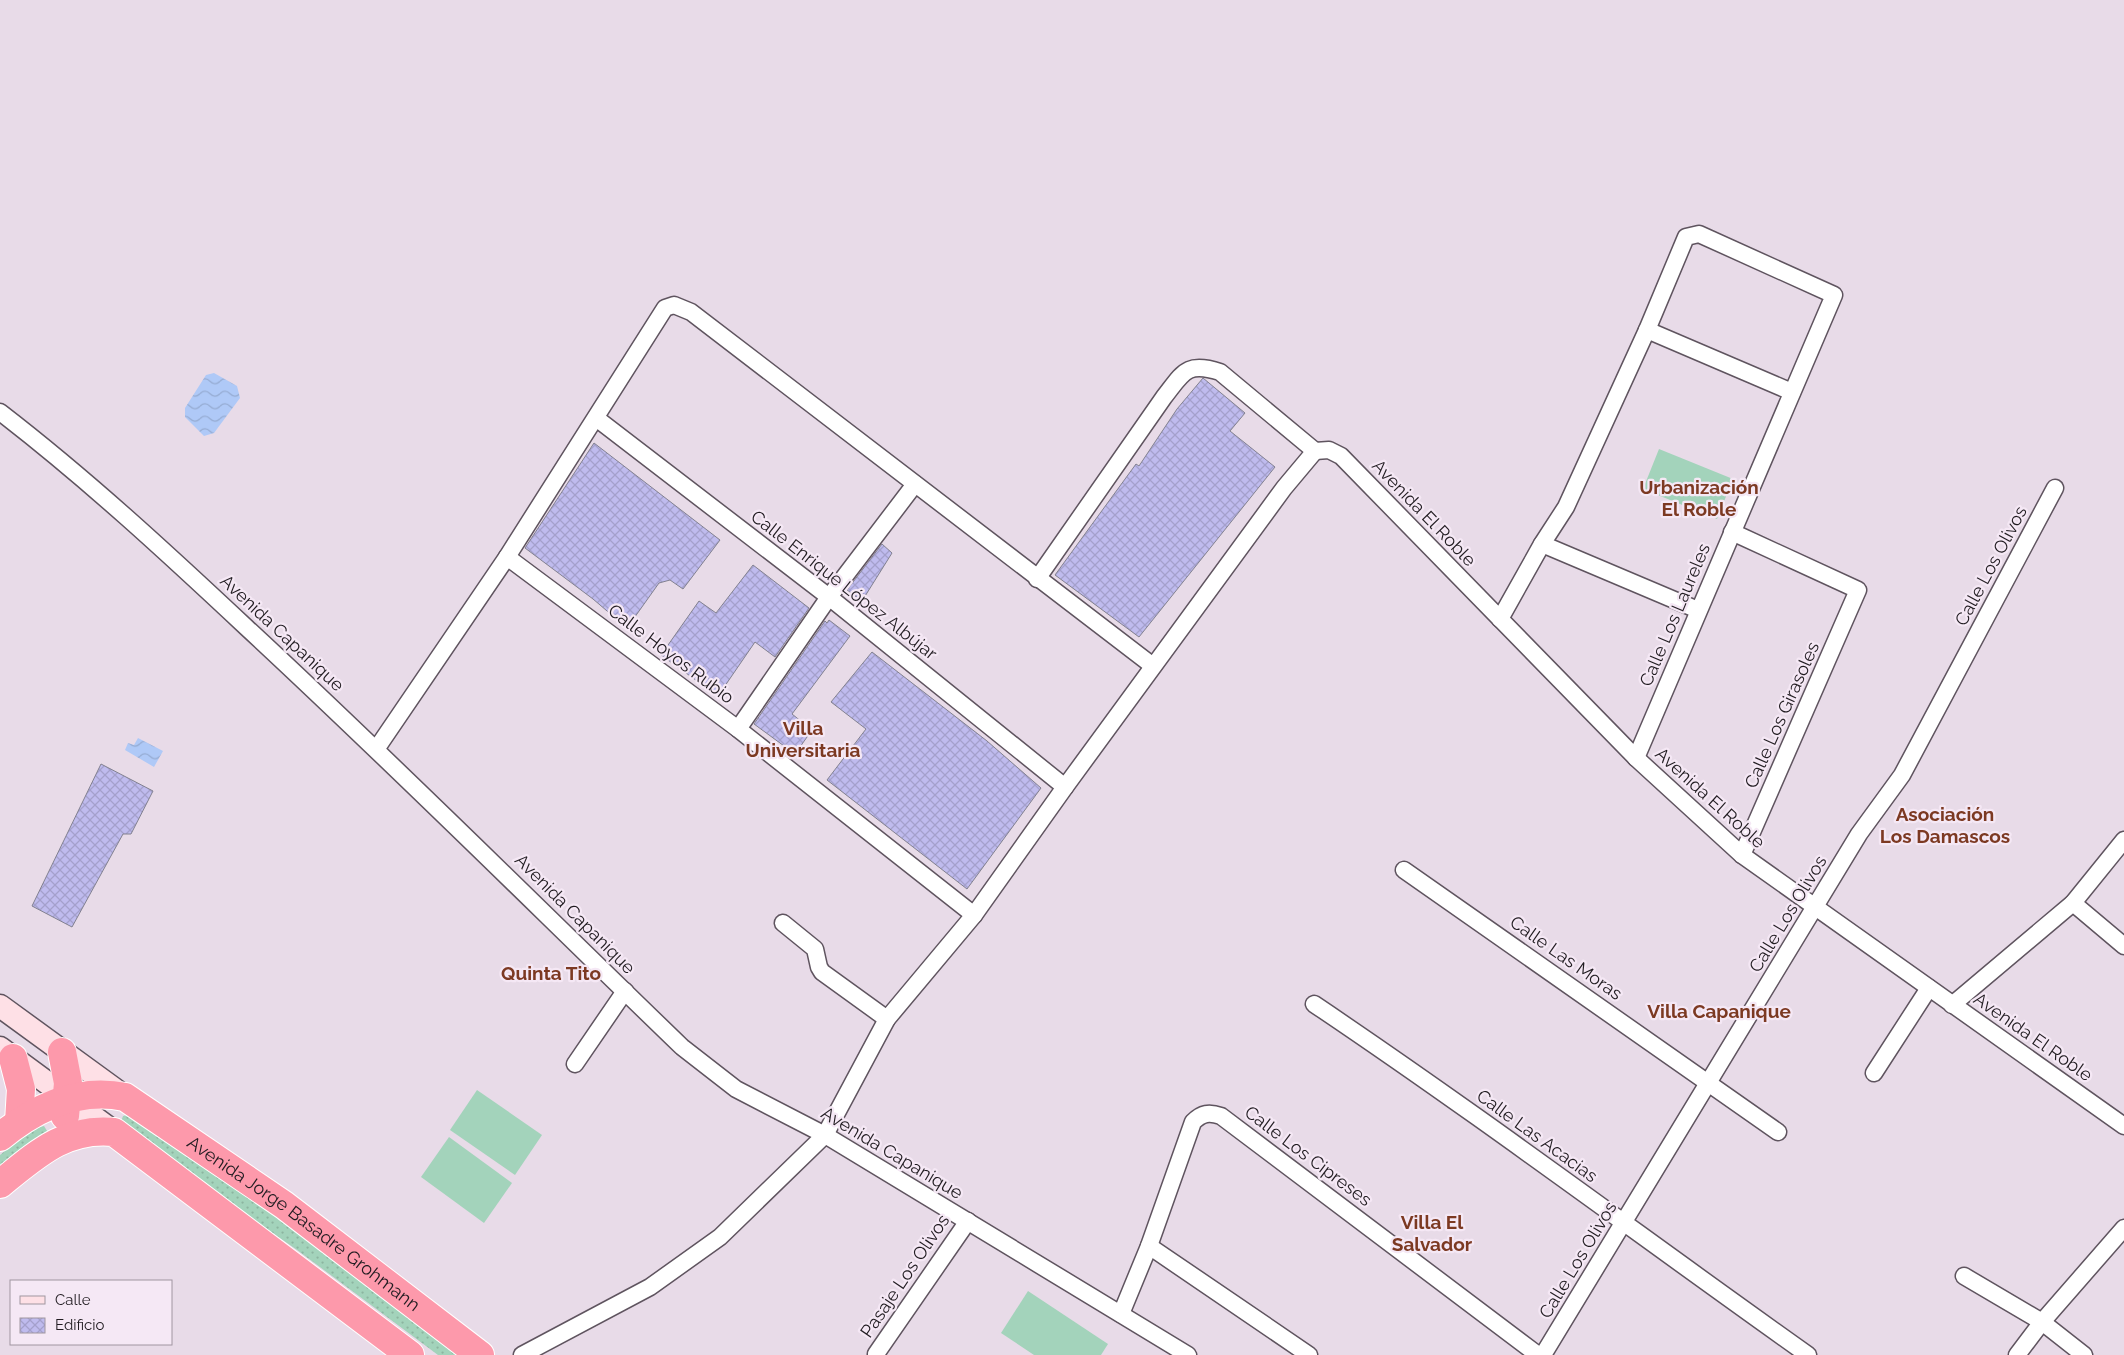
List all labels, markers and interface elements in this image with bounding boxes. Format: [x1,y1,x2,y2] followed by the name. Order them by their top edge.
[1368,455,1481,571] street label: Avenida El Roble
[1639,476,1759,520] district label: Urbanización El Roble
[1950,502,2031,629] street label: Calle Los Olivos
[747,505,942,664] street label: Calle Enrique López Albújar
[1635,540,1714,689] street label: Calle Los Laureles
[216,570,349,696] street label: Avenida Capanique
[604,599,739,708] street label: Calle Hoyos Rubio
[1740,638,1823,791] street label: Calle Los Girasoles
[746,717,860,761] district label: Villa Universitaria
[1651,743,1770,853] street label: Avenida El Roble
[1880,803,2010,847] district label: Asociación Los Damascos
[511,849,640,978] street label: Avenida Capanique
[1744,851,1831,976] street label: Calle Los Olivos
[1506,911,1627,1004] street label: Calle Las Moras
[501,962,601,984] district label: Quinta Tito
[1970,988,2097,1086] street label: Avenida El Roble
[1647,1000,1791,1022] district label: Villa Capanique
[1473,1085,1602,1187] street label: Calle Las Acacias
[1241,1101,1376,1210] street label: Calle Los Cipreses
[818,1102,967,1203] street label: Avenida Capanique
[184,1132,424,1315] street label: Avenida Jorge Basadre Grohmann
[1534,1197,1621,1322] street label: Calle Los Olivos
[856,1210,954,1341] street label: Pasaje Los Olivos
[1392,1211,1473,1255] district label: Villa El Salvador
[10,1280,172,1345] legend
[55,1291,91,1309] text: Calle
[55,1316,105,1334] text: Edificio

